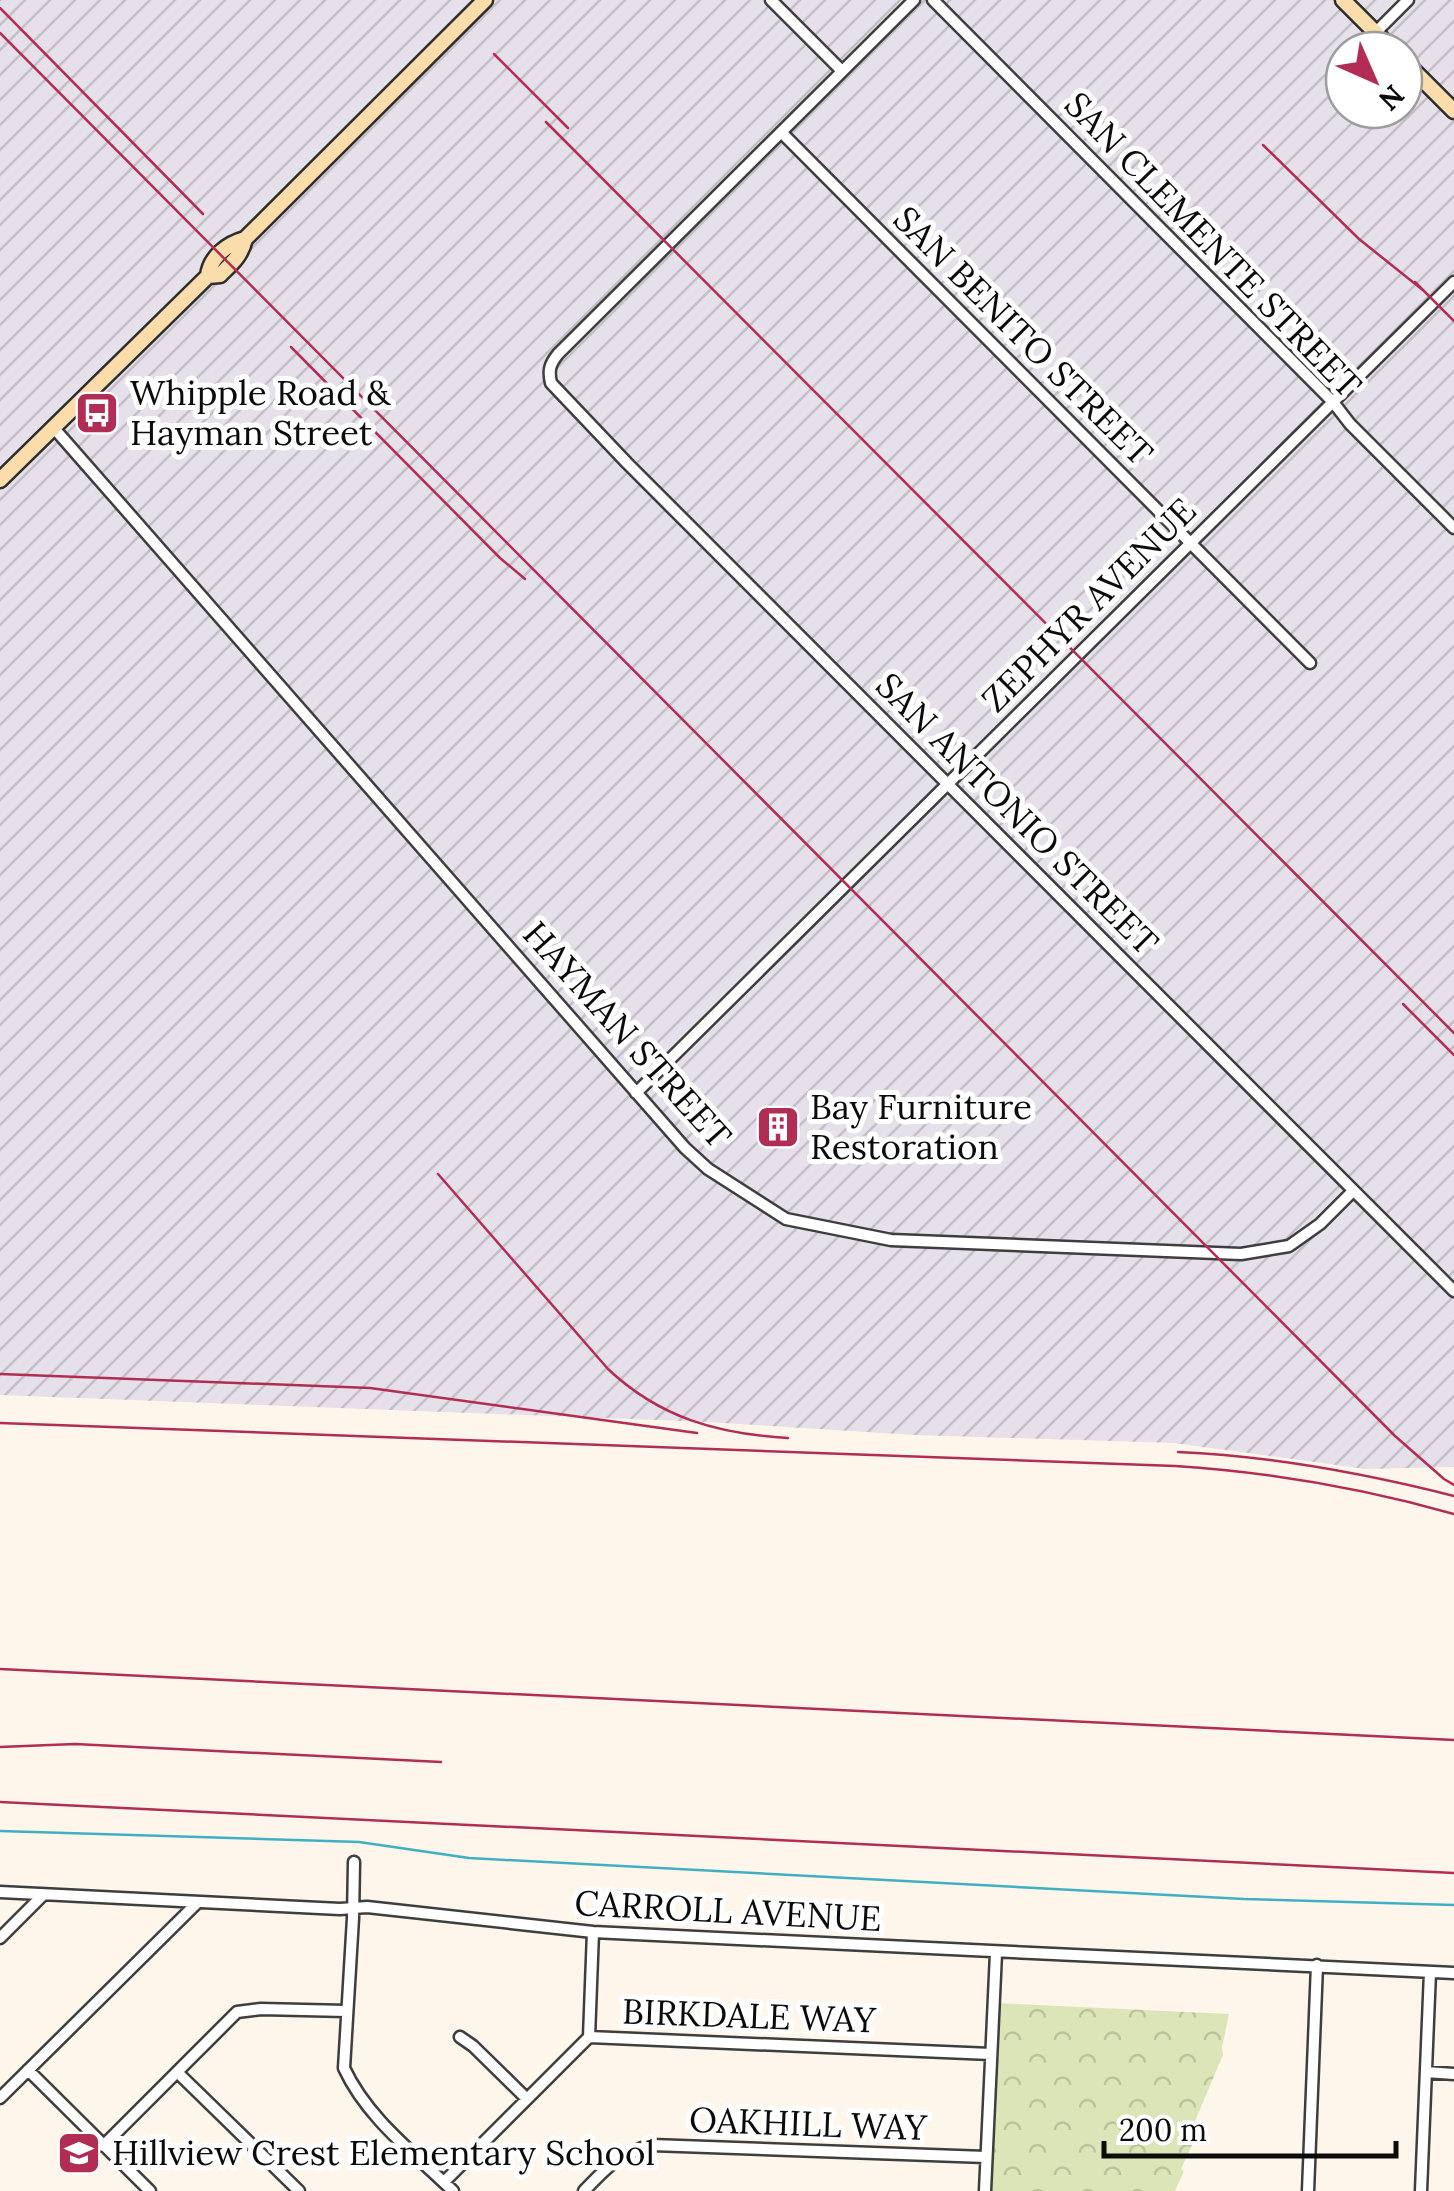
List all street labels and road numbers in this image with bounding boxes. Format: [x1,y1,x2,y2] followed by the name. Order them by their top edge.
[1055,82,1371,407] street label: SAN CLEMENTE STREET
[884,196,1163,475] street label: SAN BENITO STREET
[972,488,1205,721] street label: ZEPHYR AVENUE
[867,663,1168,964] street label: SAN ANTONIO STREET
[514,912,741,1158] street label: HAYMAN STREET
[574,1880,883,1941] street label: CARROLL AVENUE
[621,1989,877,2042] street label: BIRKDALE WAY
[688,2097,929,2150] street label: OAKHILL WAY

